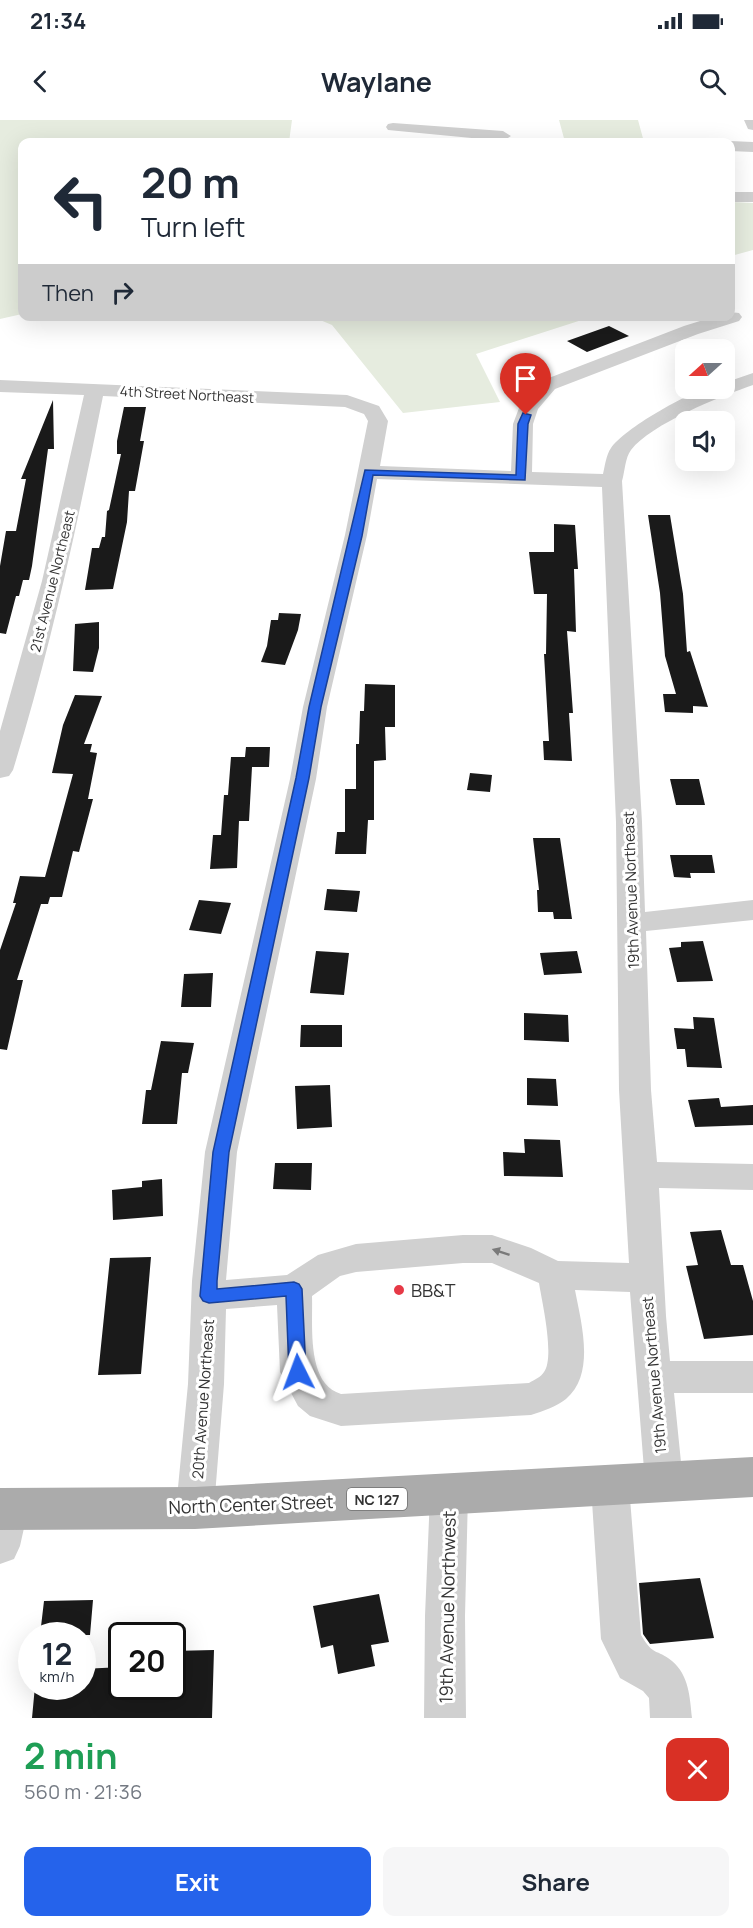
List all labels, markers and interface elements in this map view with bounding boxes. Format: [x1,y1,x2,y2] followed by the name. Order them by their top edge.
[30,6,86,36] text: 21:34
[321,63,432,100] text: Waylane
[24,65,57,98] icon: back
[696,65,729,98] icon: search
[141,153,240,211] text: 20 m
[42,162,120,240] icon: left
[141,208,245,245] text: Turn left
[106,276,139,309] icon: right
[42,278,94,308] text: Then
[675,339,735,399] north arrow
[675,339,735,471] map controls
[500,353,551,415] pin
[509,362,542,395] icon: arrive
[119,381,255,407] street label: 4th Street Northeast
[675,411,735,471] button: sound
[25,508,79,654] street label: 21st Avenue Northeast
[618,811,644,969] street label: 19th Avenue Northeast
[492,1247,510,1256] one-way arrow
[411,1278,456,1302] place label: BB&T
[392,1283,406,1297] marker: BB&T
[637,1296,671,1454] street label: 19th Avenue Northeast
[187,1318,219,1480] street label: 20th Avenue Northeast
[266,1340,330,1404] position arrow
[347,1488,407,1510] road number: NC 127
[168,1489,334,1519] street label: North Center Street
[433,1510,461,1704] street label: 19th Avenue Northwest
[108,1622,186,1700] speed limit sign: 20
[41,1633,73,1674] text: 12
[40,1666,74,1687] text: km/h
[24,1731,118,1780] text: 2 min
[666,1738,729,1801] button: close
[24,1778,142,1805] text: 560 m · 21:36
[24,1847,371,1916] button: Exit
[383,1847,729,1916] button: Share

